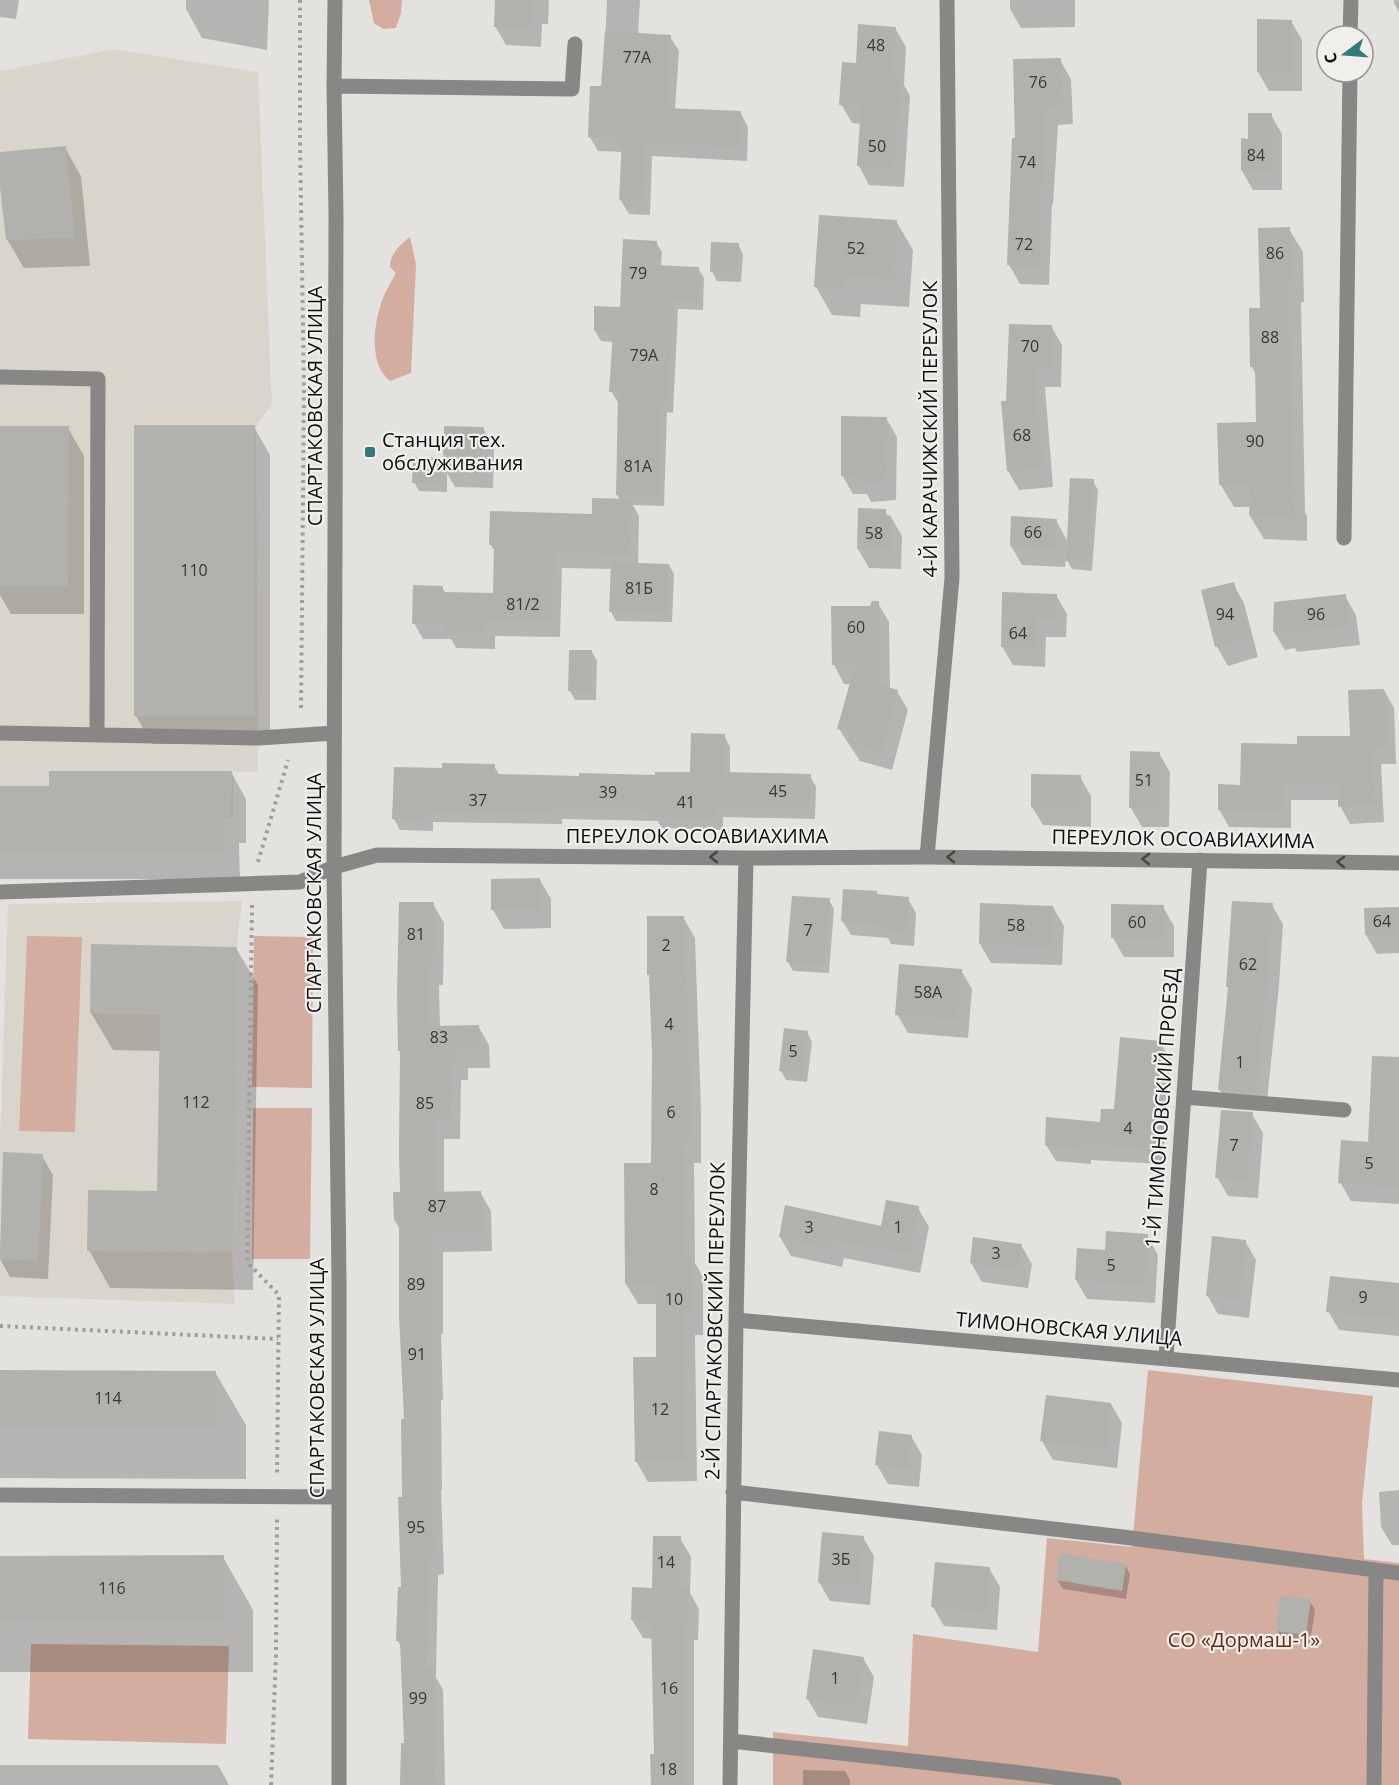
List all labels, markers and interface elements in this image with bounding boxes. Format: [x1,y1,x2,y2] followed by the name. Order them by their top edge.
[1315,24,1375,84] north arrow
[867,34,885,56] house number: 48
[623,46,652,68] house number: 77А
[1319,50,1343,66] text: С
[1029,71,1047,93] house number: 76
[868,135,886,157] house number: 50
[1247,144,1265,166] house number: 84
[1018,151,1036,173] house number: 74
[1015,233,1033,255] house number: 72
[847,237,865,259] house number: 52
[1266,242,1284,264] house number: 86
[629,262,647,284] house number: 79
[916,280,943,578] street label: 4-Й КАРАЧИЖСКИЙ ПЕРЕУЛОК
[301,285,328,526] street label: СПАРТАКОВСКАЯ УЛИЦА
[1261,326,1279,348] house number: 88
[1021,335,1039,357] house number: 70
[630,344,659,366] house number: 79А
[1013,424,1031,446] house number: 68
[382,426,523,476] place label: Станция тех. обслуживания
[1246,430,1264,452] house number: 90
[363,445,377,459] marker: Станция тех. обслуживания
[624,455,653,477] house number: 81А
[1024,521,1042,543] house number: 66
[865,522,883,544] house number: 58
[180,559,208,581] house number: 110
[625,577,653,599] house number: 81Б
[506,593,540,615] house number: 81/2
[1216,603,1234,625] house number: 94
[1307,603,1325,625] house number: 96
[847,616,865,638] house number: 60
[1009,622,1027,644] house number: 64
[1135,769,1153,791] house number: 51
[300,772,327,1013] street label: СПАРТАКОВСКАЯ УЛИЦА
[769,780,787,802] house number: 45
[599,781,617,803] house number: 39
[469,789,487,811] house number: 37
[677,791,695,813] house number: 41
[566,822,829,849] street label: ПЕРЕУЛОК ОСОАВИАХИМА
[1051,823,1315,854] street label: ПЕРЕУЛОК ОСОАВИАХИМА
[709,851,718,863] one-way arrow
[946,851,955,863] one-way arrow
[1141,853,1150,865] one-way arrow
[1336,856,1345,868] one-way arrow
[1373,910,1391,932] house number: 64
[1128,911,1146,933] house number: 60
[1007,914,1025,936] house number: 58
[803,919,813,941] house number: 7
[407,923,425,945] house number: 81
[661,934,671,956] house number: 2
[1239,953,1257,975] house number: 62
[1138,967,1185,1249] street label: 1-Й ТИМОНОВСКИЙ ПРОЕЗД
[914,981,943,1003] house number: 58А
[664,1013,674,1035] house number: 4
[430,1026,448,1048] house number: 83
[788,1040,798,1062] house number: 5
[1235,1051,1245,1073] house number: 1
[182,1091,210,1113] house number: 112
[416,1092,434,1114] house number: 85
[666,1101,676,1123] house number: 6
[1123,1117,1133,1139] house number: 4
[1229,1134,1239,1156] house number: 7
[1364,1152,1374,1174] house number: 5
[698,1161,731,1480] street label: 2-Й СПАРТАКОВСКИЙ ПЕРЕУЛОК
[649,1178,659,1200] house number: 8
[428,1195,446,1217] house number: 87
[804,1216,814,1238] house number: 3
[893,1216,903,1238] house number: 1
[991,1242,1001,1264] house number: 3
[1106,1254,1116,1276] house number: 5
[303,1257,330,1498] street label: СПАРТАКОВСКАЯ УЛИЦА
[407,1273,425,1295] house number: 89
[1358,1286,1368,1308] house number: 9
[665,1288,683,1310] house number: 10
[955,1305,1184,1352] street label: ТИМОНОВСКАЯ УЛИЦА
[408,1343,426,1365] house number: 91
[94,1387,122,1409] house number: 114
[651,1398,669,1420] house number: 12
[407,1516,425,1538] house number: 95
[832,1548,850,1570] house number: 3Б
[657,1551,675,1573] house number: 14
[98,1577,126,1599] house number: 116
[1168,1626,1320,1653] park label: СО «Дормаш-1»
[830,1667,840,1689] house number: 1
[660,1677,678,1699] house number: 16
[409,1687,427,1709] house number: 99
[659,1758,677,1780] house number: 18

